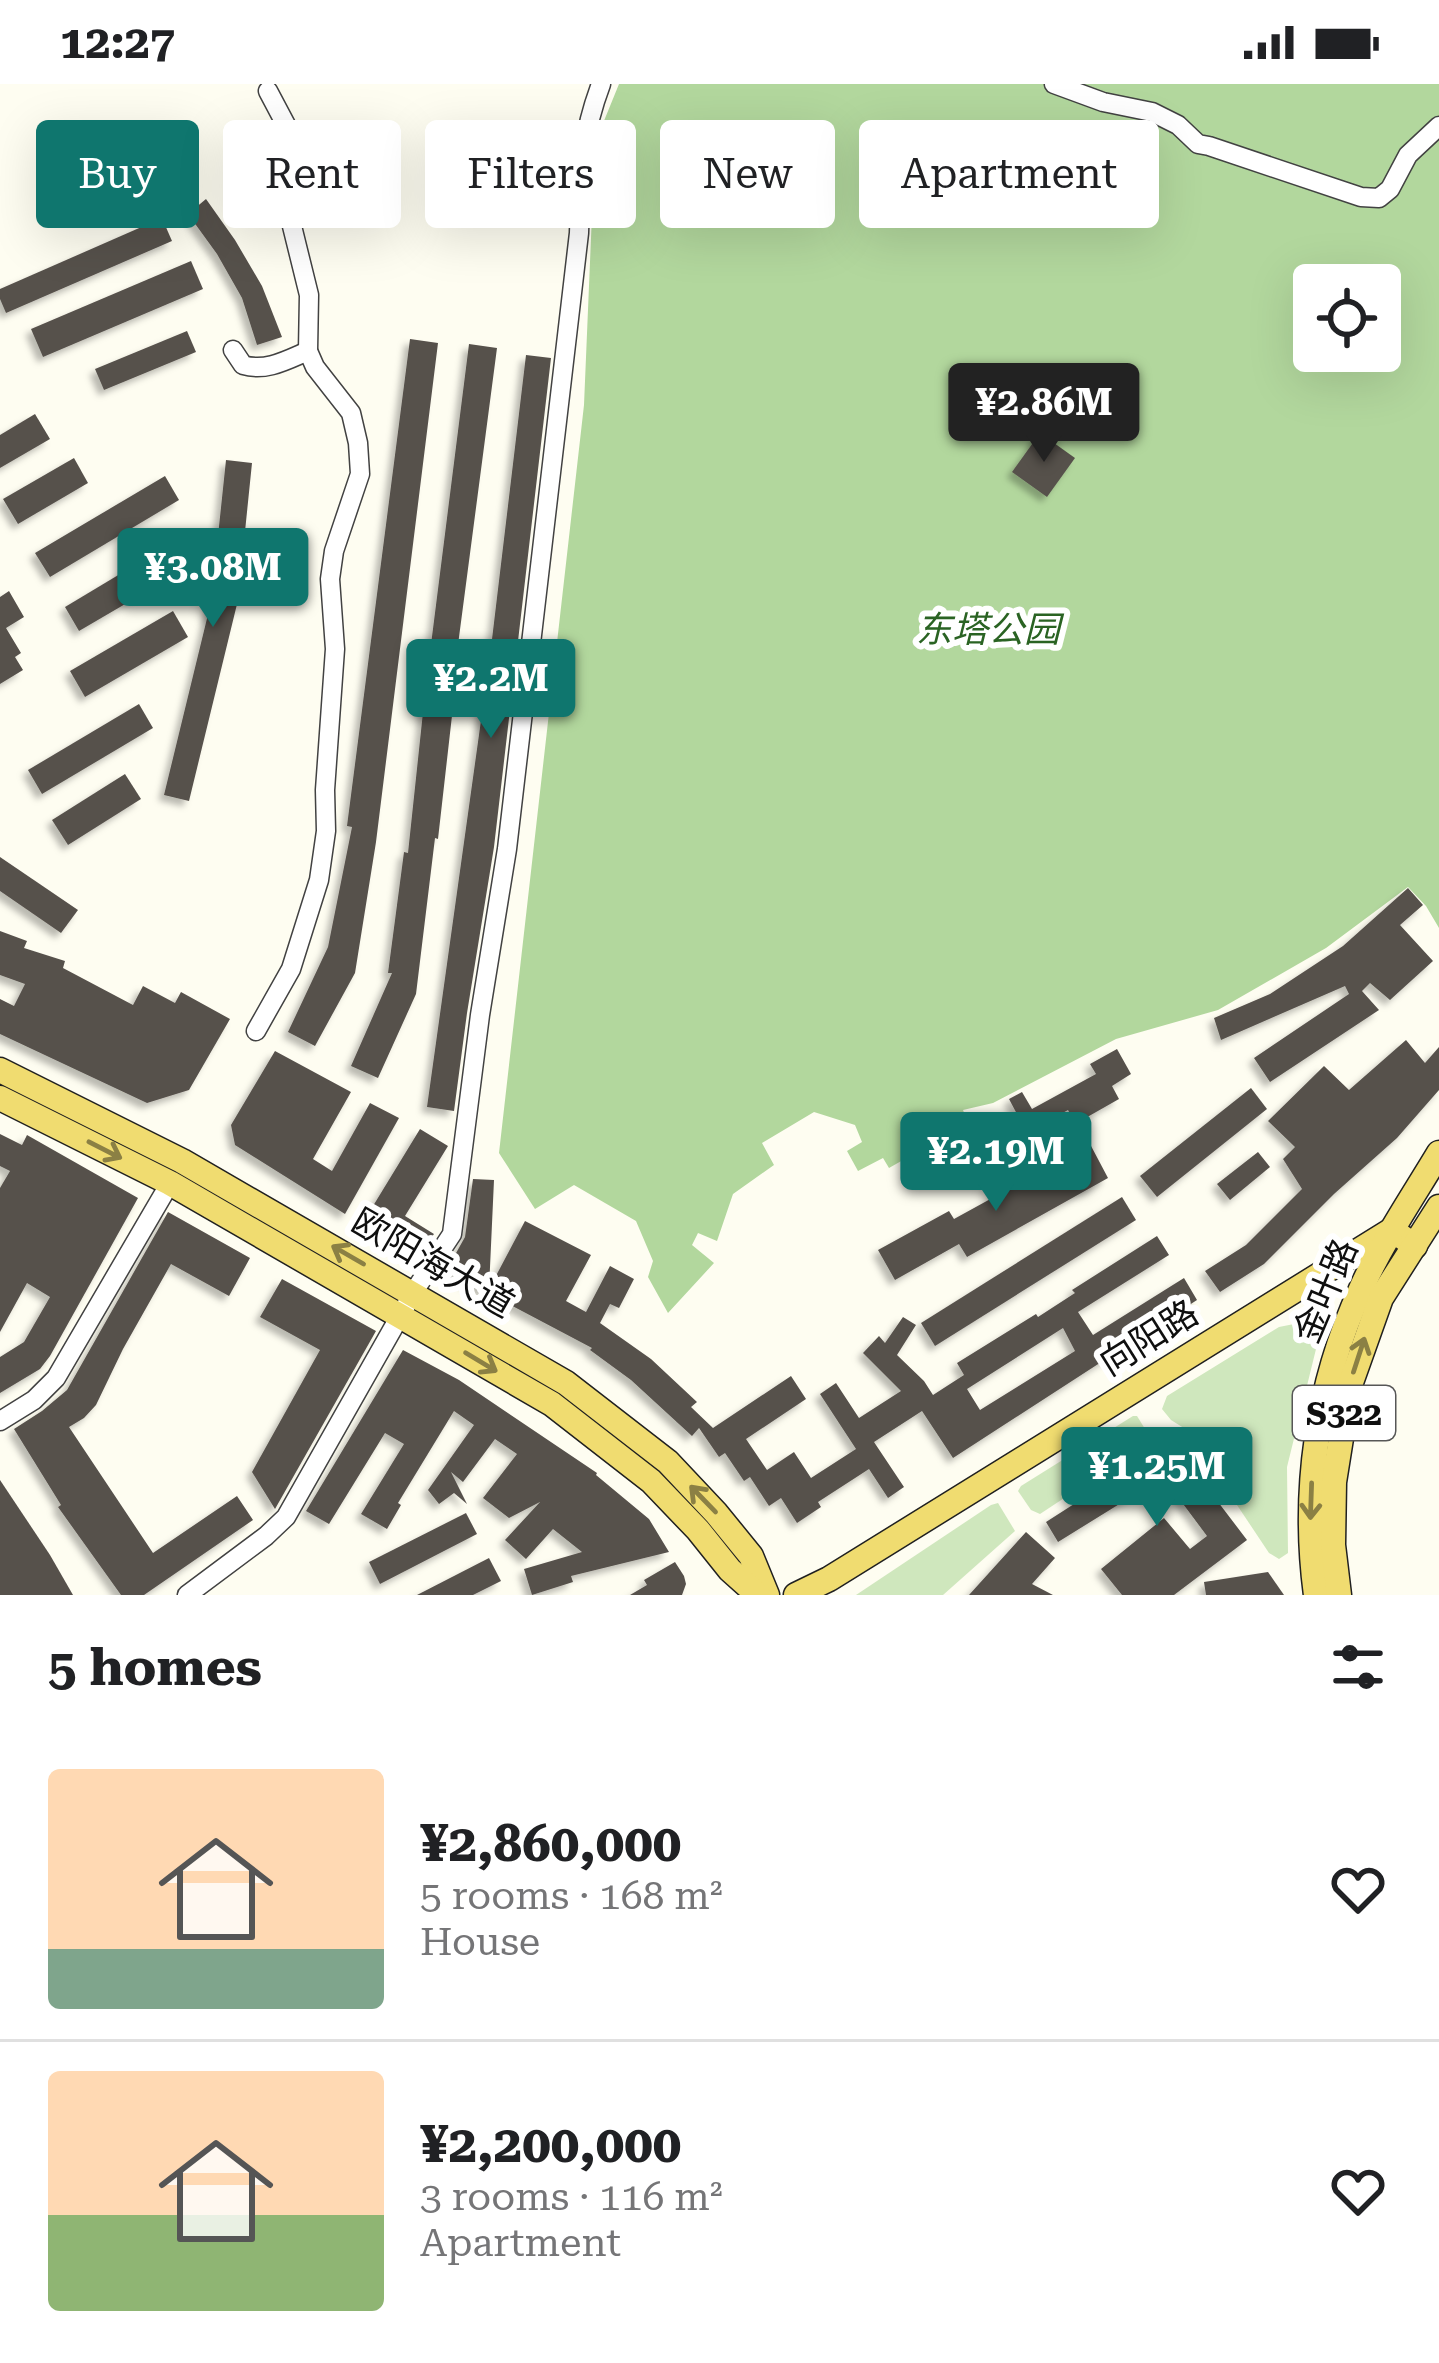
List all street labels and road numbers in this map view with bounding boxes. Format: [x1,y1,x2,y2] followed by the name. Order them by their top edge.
[345,1200,521,1326] street label: 欧阳海大道
[1286,1233,1366,1349] street label: 金叶路
[1092,1292,1206,1384] street label: 向阳路
[1293,1386,1395,1440] road number: S322

